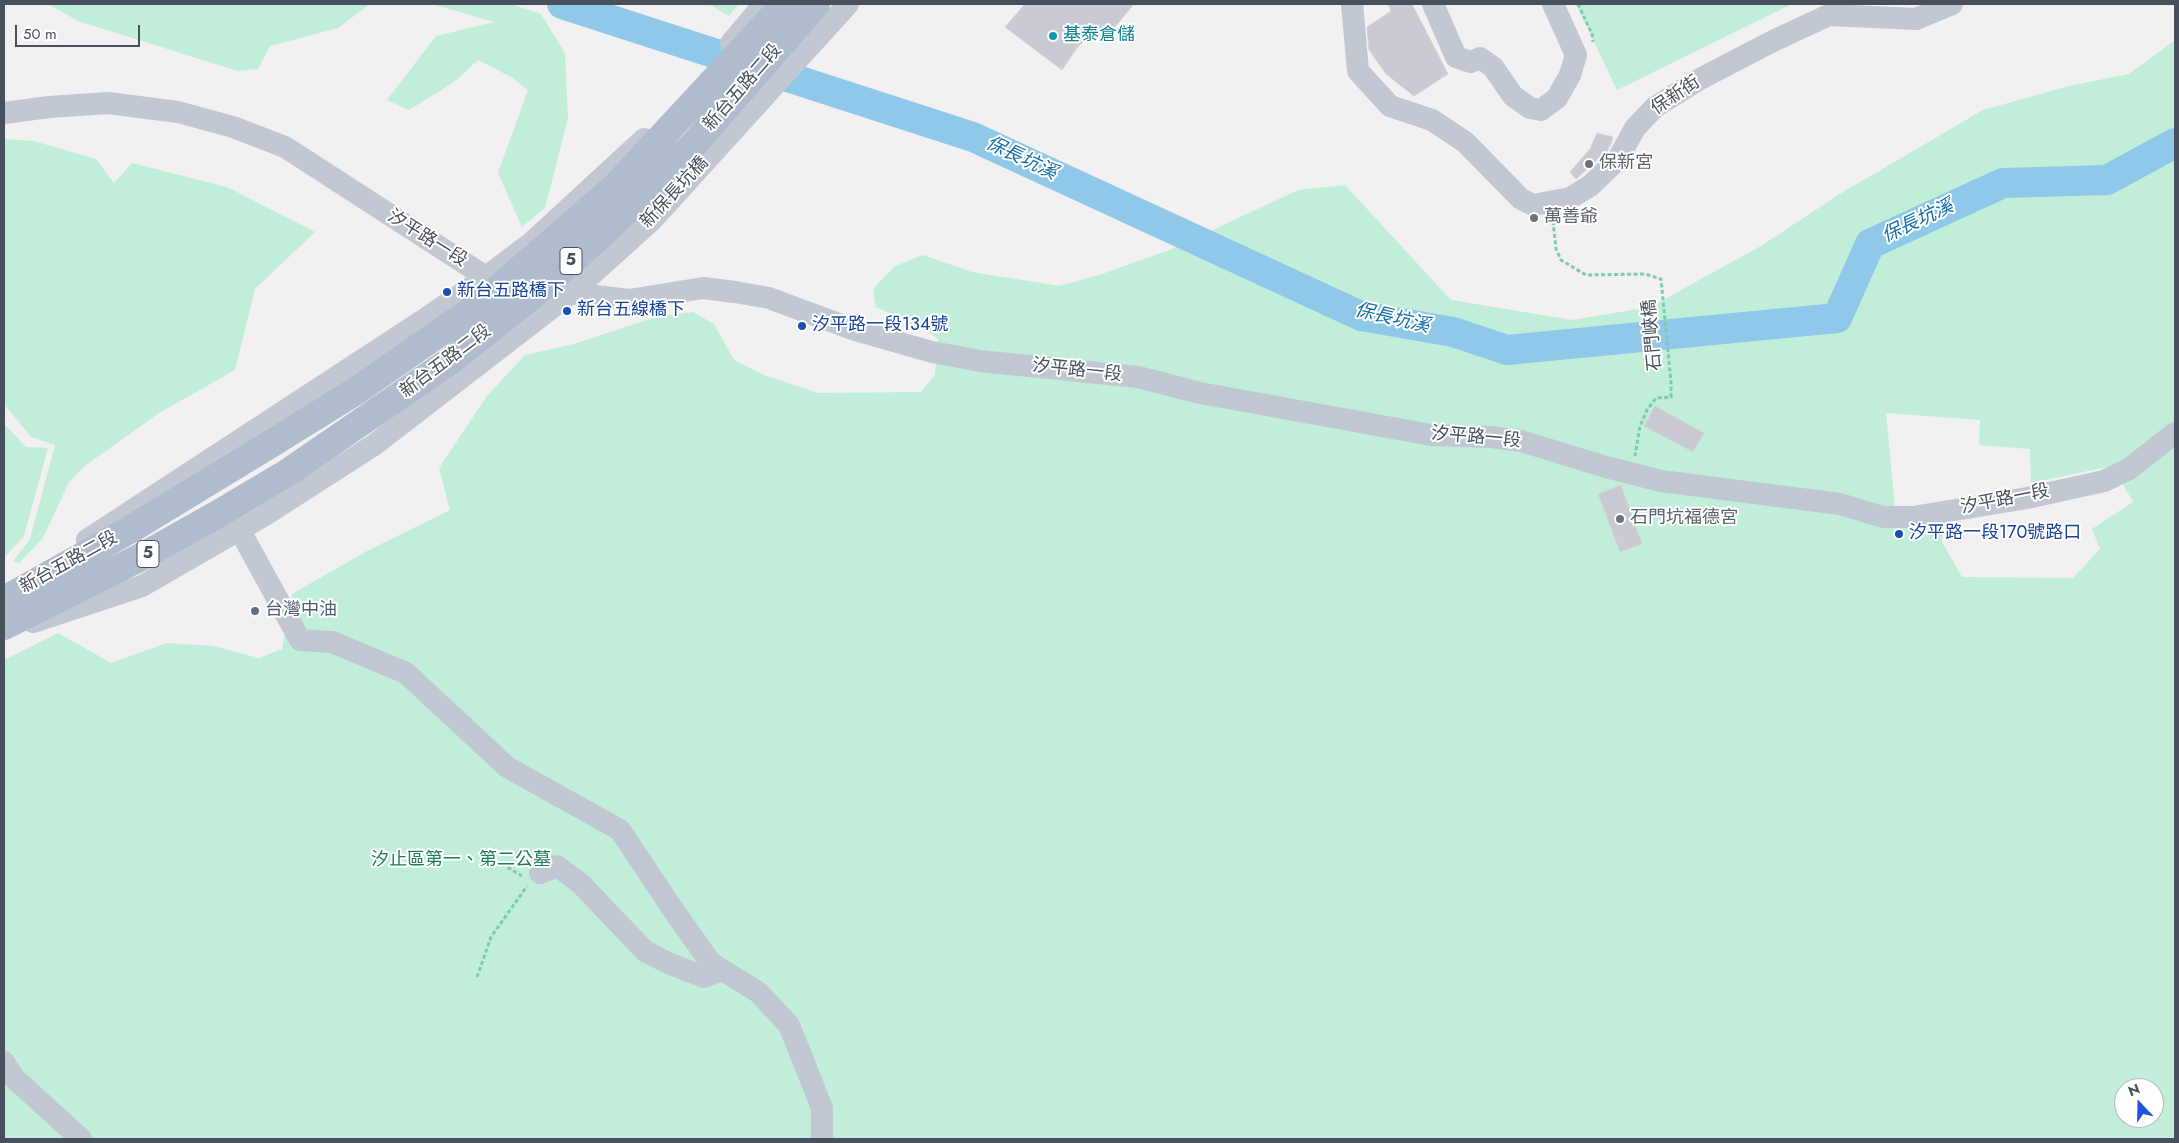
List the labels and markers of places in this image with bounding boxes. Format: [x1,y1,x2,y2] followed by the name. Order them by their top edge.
[1063,25,1135,47] place label: 基泰倉儲
[1047,30,1059,42] marker: 基泰倉儲
[1599,153,1653,175] place label: 保新宮
[1583,158,1595,170] marker: 保新宮
[1544,207,1598,229] place label: 萬善爺
[1528,212,1540,224] marker: 萬善爺
[457,281,565,303] place label: 新台五路橋下
[441,286,453,298] marker: 新台五路橋下
[577,300,685,322] place label: 新台五線橋下
[561,305,573,317] marker: 新台五線橋下
[812,315,948,337] place label: 汐平路一段134號
[796,320,808,332] marker: 汐平路一段134號
[1630,508,1738,530] place label: 石門坑福德宮
[1614,513,1626,525] marker: 石門坑福德宮
[1909,523,2081,545] place label: 汐平路一段170號路口
[1893,528,1905,540] marker: 汐平路一段170號路口
[265,600,337,622] place label: 台灣中油
[249,605,261,617] marker: 台灣中油

